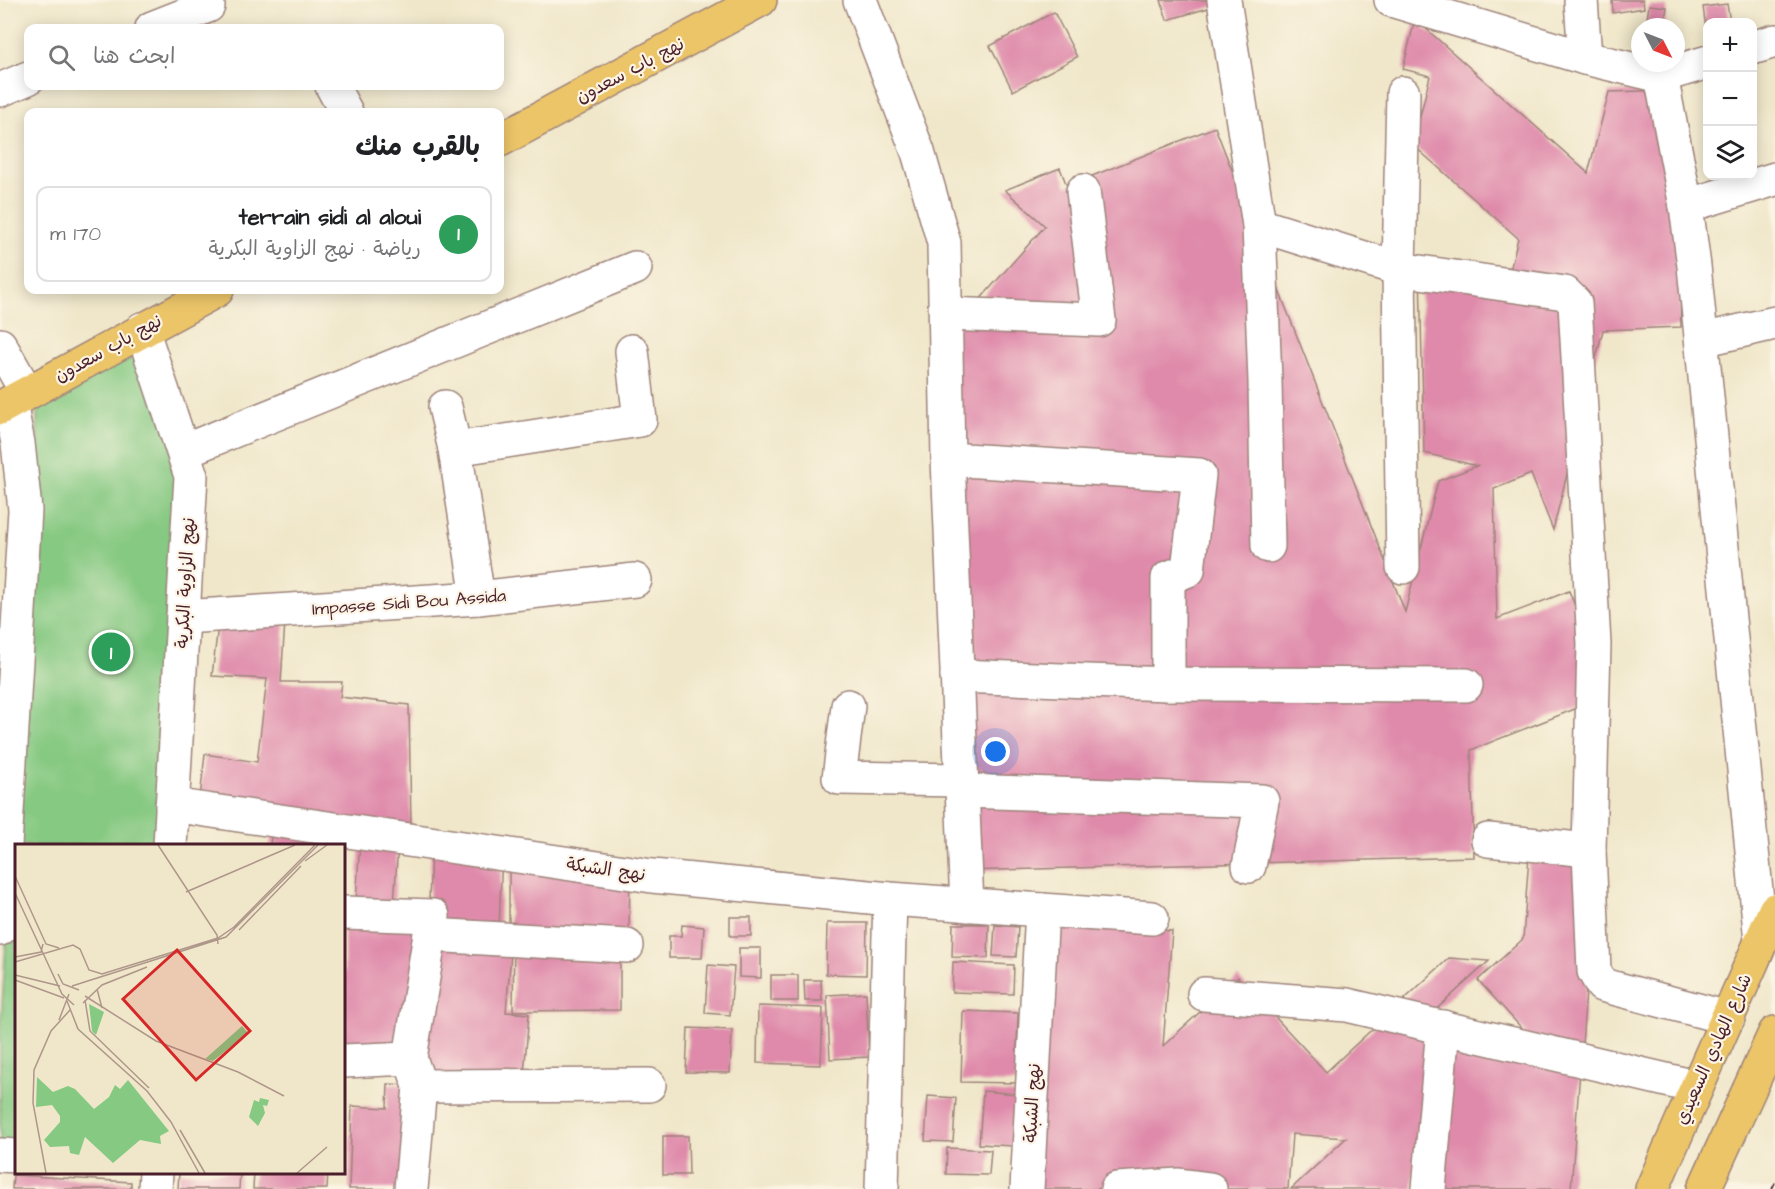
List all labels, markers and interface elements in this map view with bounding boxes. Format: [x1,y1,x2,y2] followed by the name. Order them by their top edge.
[1631,18,1685,72] north arrow
[1703,18,1757,180] map controls
[1703,18,1757,72] button: +
[24,24,504,90] search box
[572,31,689,110] street label: نهج باب سعدون
[45,41,78,74] icon: search
[93,41,175,72] text: ابحث هنا
[1703,72,1757,126] button: −
[1703,126,1757,180] button: layers
[356,129,480,165] text: بالقرب منك
[239,202,421,233] text: terrain sidi al aloui
[50,220,101,248] text: 170 m
[457,220,460,248] text: 1
[208,235,421,263] text: رياضة · نهج الزاوية البكرية
[50,309,167,388] street label: نهج باب سعدون
[170,517,201,649] street label: نهج الزاوية البكرية
[311,583,507,622] street label: Impasse Sidi Bou Assida
[92,630,130,674] pin: 1
[981,737,1010,766] your location
[15,844,345,1174] inset map
[565,852,647,887] street label: نهج الشبكة
[1669,970,1758,1129] street label: شارع الهادي السعيدي
[1018,1063,1047,1143] street label: نهج الشبكة

